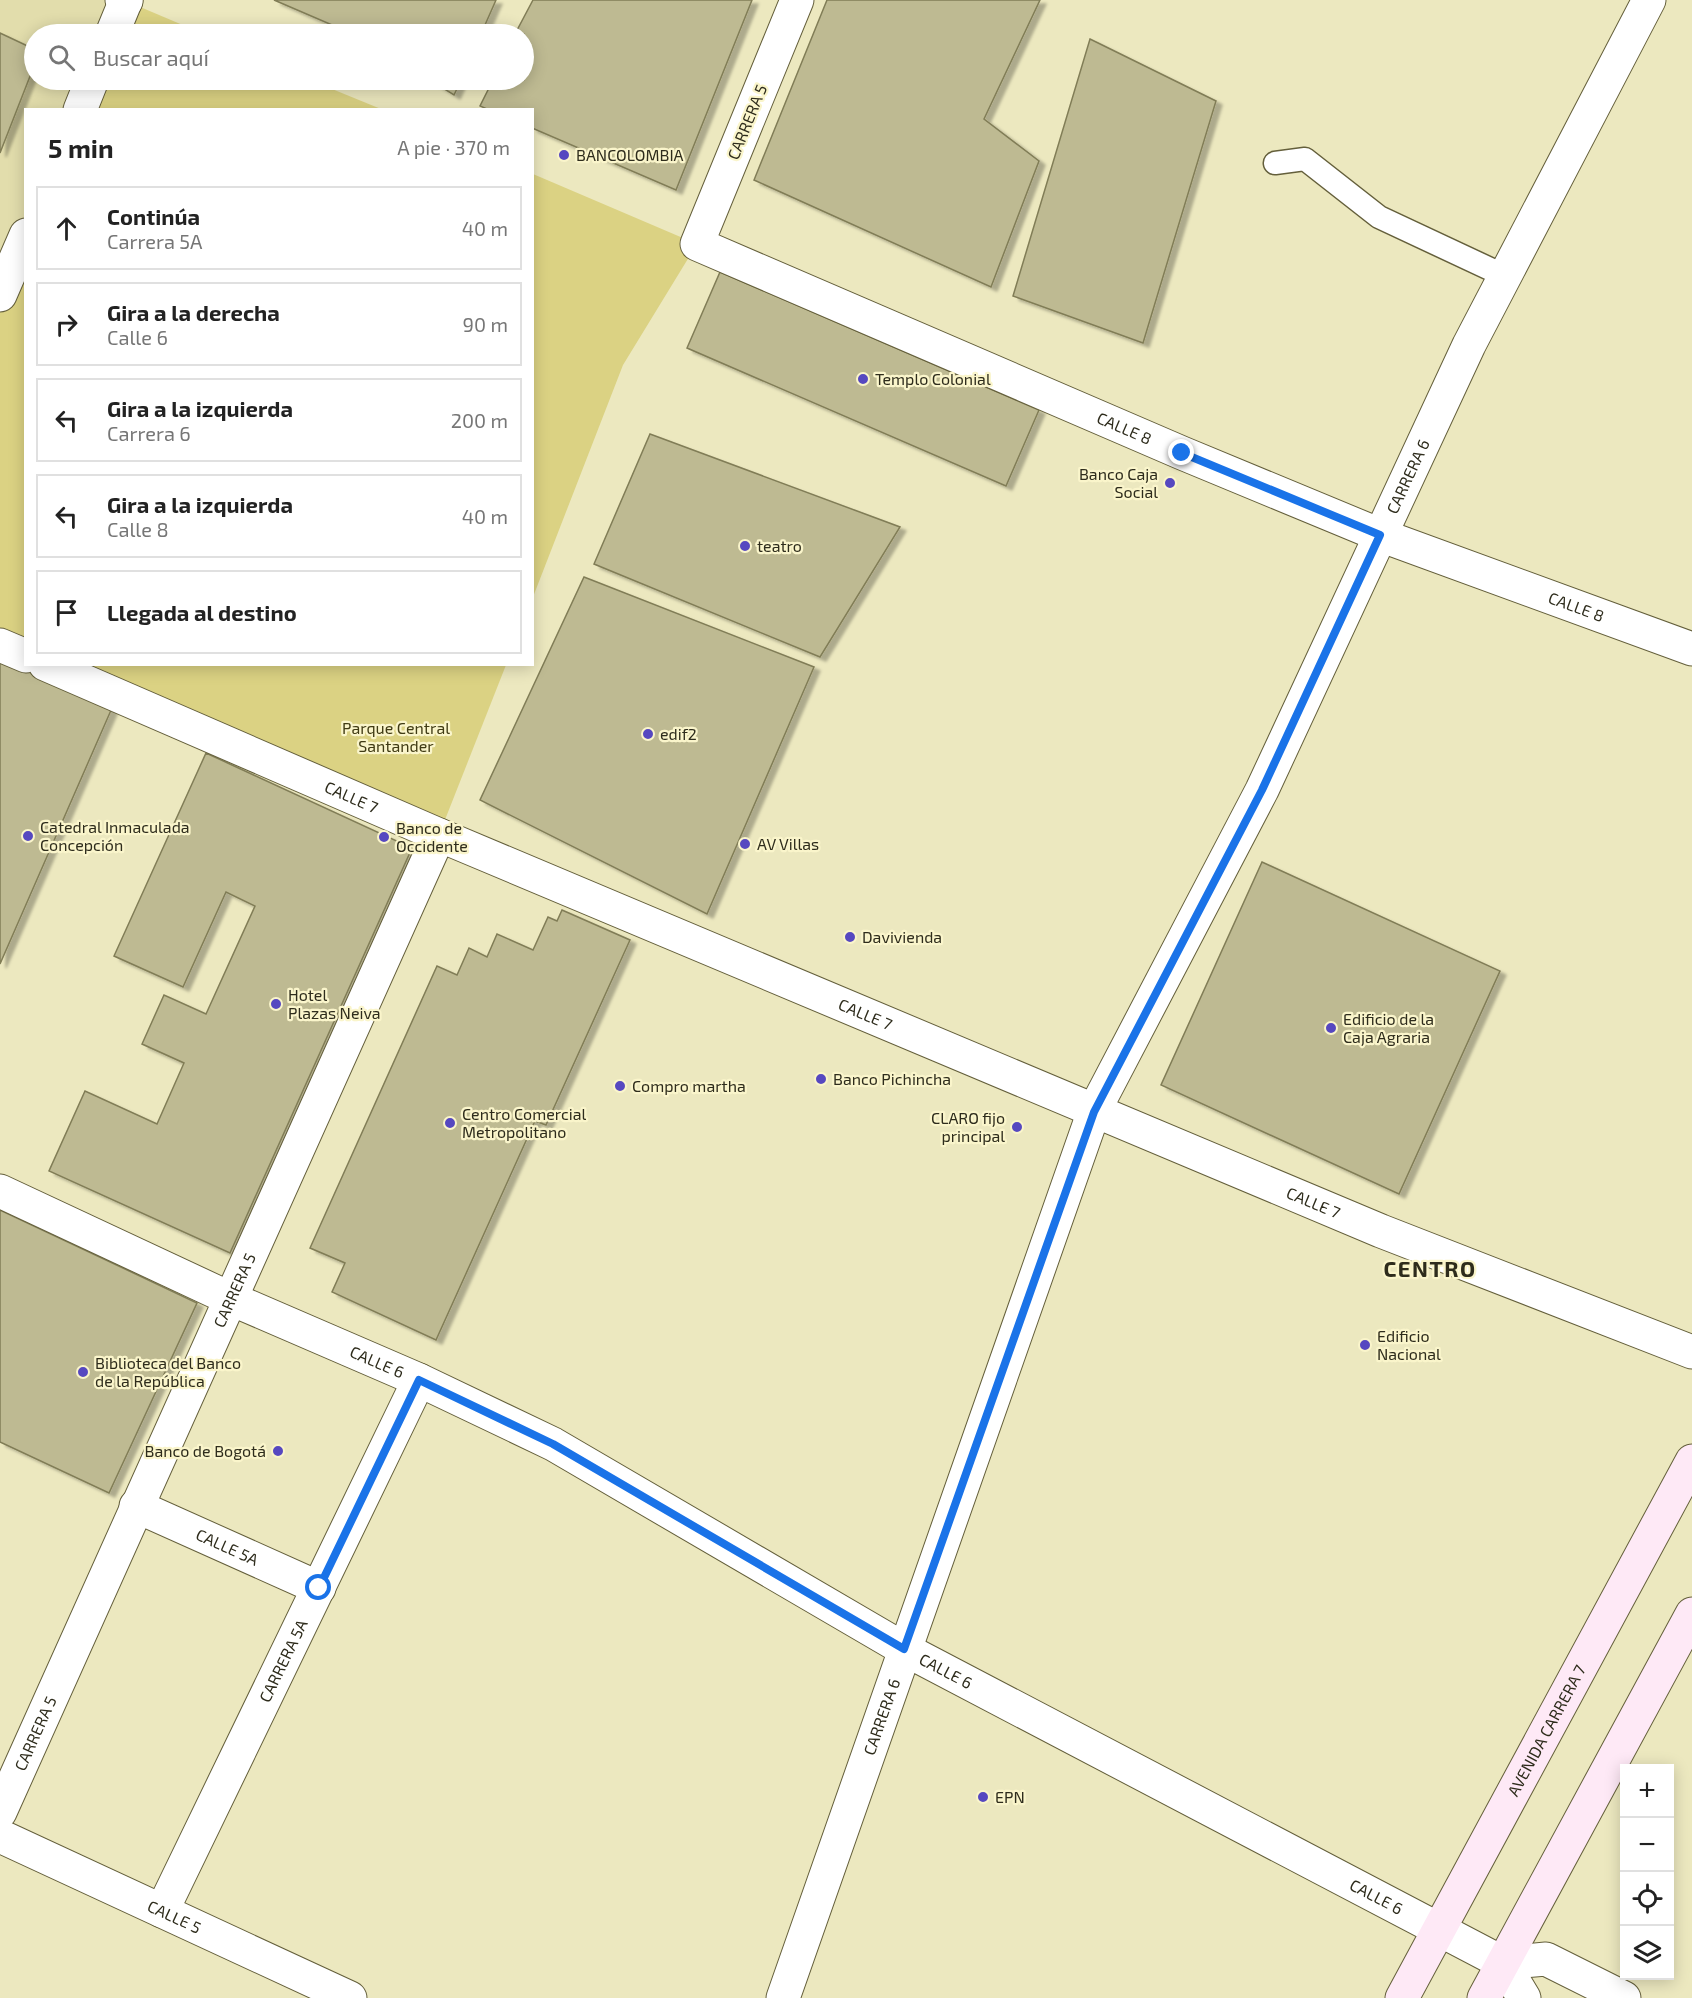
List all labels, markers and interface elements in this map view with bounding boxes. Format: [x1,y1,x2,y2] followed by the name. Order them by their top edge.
[24,24,534,90] search box
[45,41,78,74] icon: search
[93,44,209,70] text: Buscar aquí
[723,81,770,162] street label: CARRERA 5
[48,132,114,163] text: 5 min
[397,135,510,159] text: A pie · 370 m
[576,145,684,164] place label: BANCOLOMBIA
[557,148,571,162] marker: BANCOLOMBIA
[107,203,200,229] text: Continúa
[50,212,83,245] icon: ahead
[462,216,508,240] text: 40 m
[107,229,203,253] text: Carrera 5A
[107,299,280,325] text: Gira a la derecha
[50,308,83,341] icon: right
[463,312,508,336] text: 90 m
[107,325,168,349] text: Calle 6
[875,369,991,388] place label: Templo Colonial
[856,372,870,386] marker: Templo Colonial
[107,395,293,421] text: Gira a la izquierda
[50,404,83,437] icon: left
[451,408,508,432] text: 200 m
[1094,408,1155,448] street label: CALLE 8
[107,421,191,445] text: Carrera 6
[1382,436,1433,517] street label: CARRERA 6
[1168,439,1194,465] route end
[1079,464,1158,501] place label: Banco Caja Social
[1163,476,1177,490] marker: Banco Caja Social
[107,491,293,517] text: Gira a la izquierda
[50,500,83,533] icon: left
[462,504,508,528] text: 40 m
[107,517,169,541] text: Calle 8
[757,536,802,555] place label: teatro
[738,539,752,553] marker: teatro
[1546,587,1607,625] street label: CALLE 8
[50,596,83,629] icon: arrive
[107,599,297,625] text: Llegada al destino
[342,718,450,755] park label: Parque Central Santander
[660,724,697,743] place label: edif2
[641,727,655,741] marker: edif2
[322,777,381,816] street label: CALLE 7
[40,817,190,854] place label: Catedral Inmaculada Concepción
[396,818,468,855] place label: Banco de Occidente
[21,829,35,843] marker: Catedral Inmaculada Concepción
[377,830,391,844] marker: Banco de Occidente
[757,834,819,853] place label: AV Villas
[738,837,752,851] marker: AV Villas
[862,927,942,946] place label: Davivienda
[843,930,857,944] marker: Davivienda
[288,985,381,1022] place label: Hotel Plazas Neiva
[836,994,895,1033] street label: CALLE 7
[269,997,283,1011] marker: Hotel Plazas Neiva
[1343,1009,1434,1047] place label: Edificio de la Caja Agraria
[1324,1021,1338,1035] marker: Edificio de la Caja Agraria
[833,1069,951,1088] place label: Banco Pichincha
[814,1072,828,1086] marker: Banco Pichincha
[632,1076,746,1095] place label: Compro martha
[613,1079,627,1093] marker: Compro martha
[462,1104,587,1141] place label: Centro Comercial Metropolitano
[931,1108,1005,1145] place label: CLARO fijo principal
[443,1116,457,1130] marker: Centro Comercial Metropolitano
[1010,1120,1024,1134] marker: CLARO fijo principal
[1284,1182,1343,1222] street label: CALLE 7
[209,1250,259,1330] street label: CARRERA 5
[1383,1255,1477,1281] district label: CENTRO
[1377,1326,1441,1363] place label: Edificio Nacional
[1358,1338,1372,1352] marker: Edificio Nacional
[347,1341,407,1381] street label: CALLE 6
[95,1353,241,1390] place label: Biblioteca del Banco de la República
[76,1365,90,1379] marker: Biblioteca del Banco de la República
[144,1441,266,1460] place label: Banco de Bogotá
[271,1444,285,1458] marker: Banco de Bogotá
[193,1524,262,1569] street label: CALLE 5A
[305,1574,331,1600] route start
[255,1616,311,1705] street label: CARRERA 5A
[916,1649,976,1692] street label: CALLE 6
[1503,1661,1589,1799] street label: AVENIDA CARRERA 7
[859,1676,903,1758] street label: CARRERA 6
[10,1693,60,1773] street label: CARRERA 5
[1620,1764,1674,1980] map controls
[1620,1764,1674,1818] button: +
[995,1787,1025,1806] place label: EPN
[976,1790,990,1804] marker: EPN
[1620,1818,1674,1872] button: −
[1620,1872,1674,1926] button: locate
[1347,1874,1406,1918] street label: CALLE 6
[145,1896,204,1937] street label: CALLE 5
[1620,1926,1674,1980] button: layers

